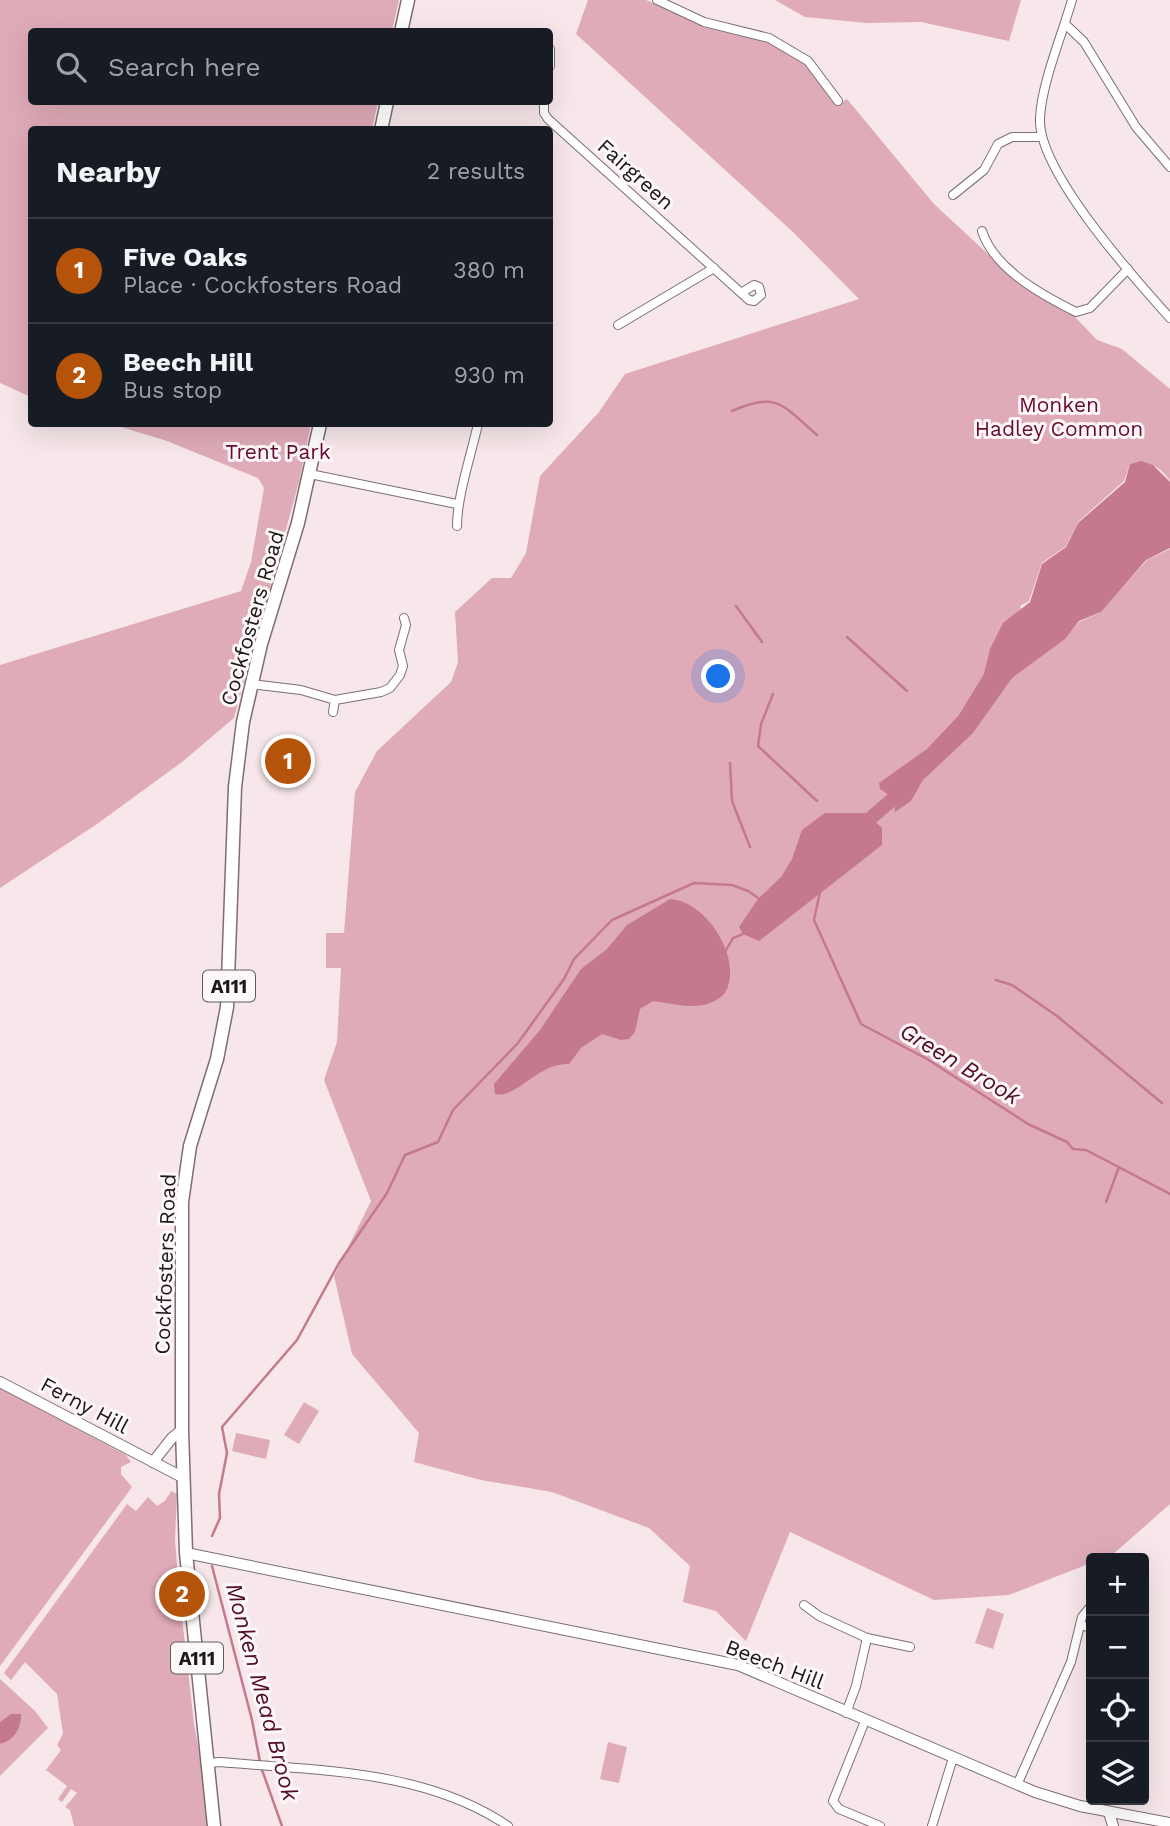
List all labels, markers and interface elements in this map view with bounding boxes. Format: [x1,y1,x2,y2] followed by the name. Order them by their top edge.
[28,28,553,105] search box
[52,48,90,86] icon: search
[108,52,260,82] text: Search here
[593,133,679,215] street label: Fairgreen
[56,154,161,189] text: Nearby
[427,158,525,185] text: 2 results
[123,242,247,272] text: Five Oaks
[74,257,84,284] text: 1
[453,257,525,284] text: 380 m
[123,272,402,299] text: Place · Cockfosters Road
[123,347,253,377] text: Beech Hill
[72,362,86,389] text: 2
[454,362,525,389] text: 930 m
[123,377,222,404] text: Bus stop
[975,392,1143,441] park label: Monken Hadley Common
[225,439,331,464] park label: Trent Park
[215,528,289,708] street label: Cockfosters Road
[701,659,735,693] your location
[265,735,311,787] pin: 1
[203,970,255,1002] road number: A111
[895,1017,1026,1111] water label: Green Brook
[149,1173,181,1355] street label: Cockfosters Road
[37,1371,134,1439] street label: Ferny Hill
[1086,1553,1149,1805] map controls
[1086,1553,1149,1616] button: +
[159,1568,205,1620] pin: 2
[220,1580,304,1805] water label: Monken Mead Brook
[1086,1616,1149,1679] button: −
[722,1634,828,1694] street label: Beech Hill
[171,1642,223,1674] road number: A111
[1086,1679,1149,1742] button: locate
[1086,1742,1149,1805] button: layers

